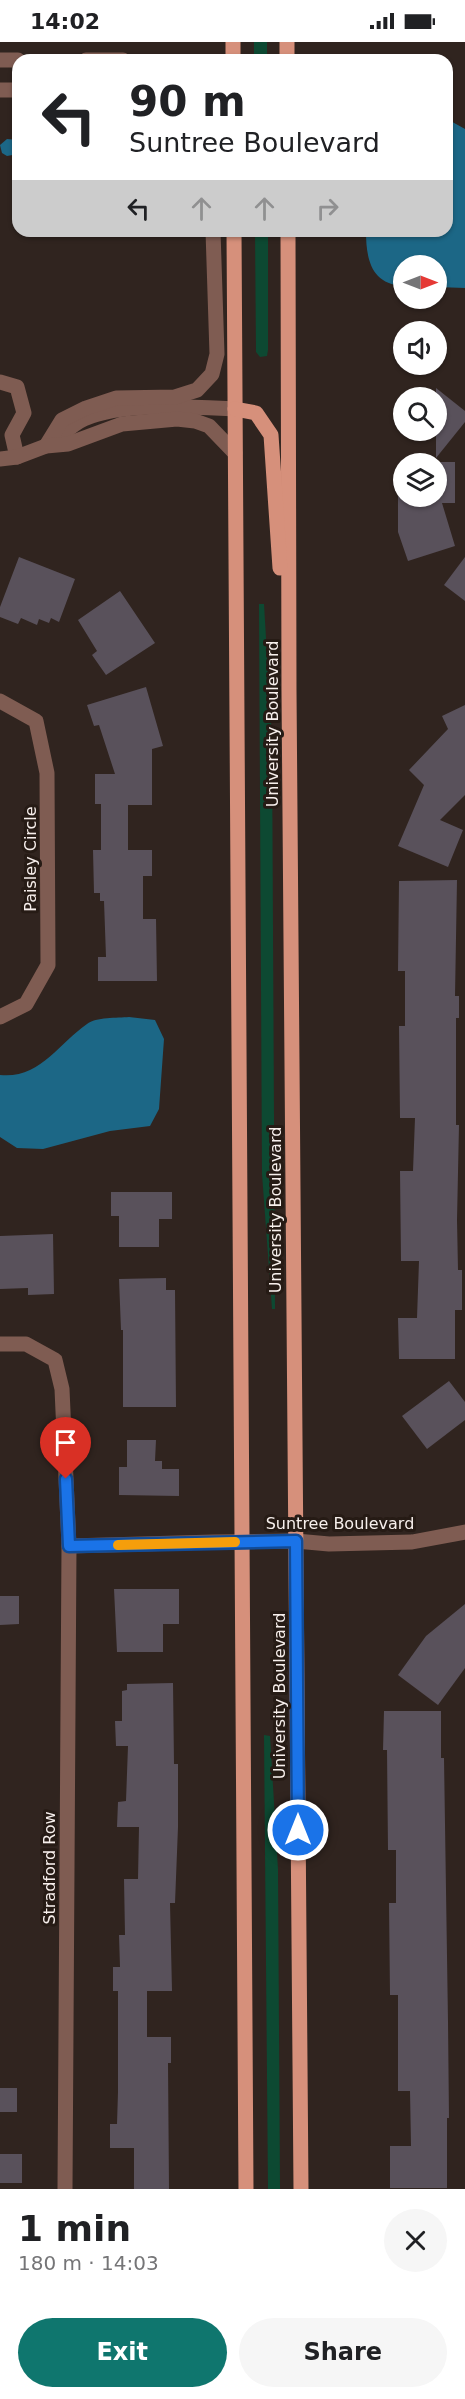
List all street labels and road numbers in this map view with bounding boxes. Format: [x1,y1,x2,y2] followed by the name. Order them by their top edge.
[263,641,282,807] street label: University Boulevard
[21,806,40,912] street label: Paisley Circle
[266,1127,285,1293] street label: University Boulevard
[266,1514,414,1533] street label: Suntree Boulevard
[270,1613,289,1779] street label: University Boulevard
[40,1811,59,1925] street label: Stradford Row

